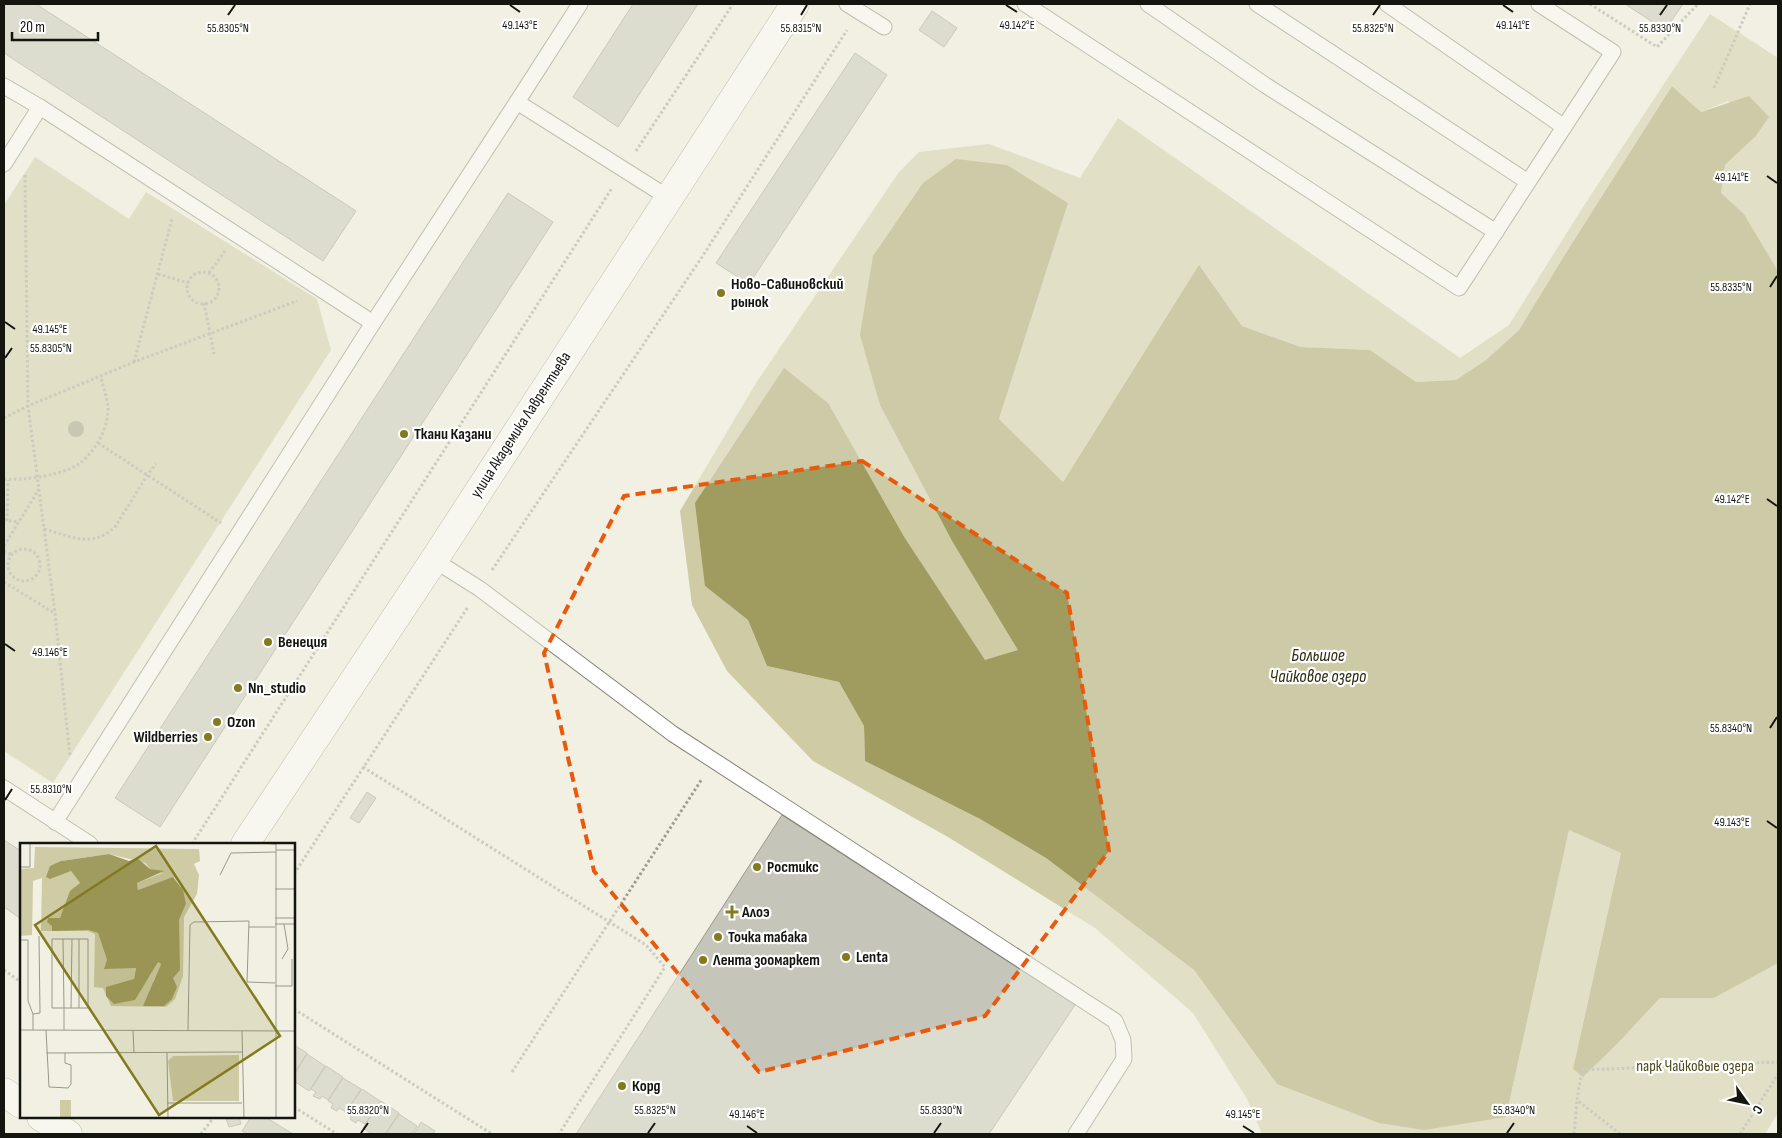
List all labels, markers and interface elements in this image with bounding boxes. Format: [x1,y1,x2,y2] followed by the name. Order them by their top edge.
[12,10,99,42] scale bar
[20,18,45,37] text: 20 m
[502,18,538,33] text: 49.143°E
[999,18,1035,33] text: 49.142°E
[1496,18,1530,33] text: 49.141°E
[207,21,249,36] text: 55.8305°N
[781,21,821,36] text: 55.8315°N
[1352,21,1394,36] text: 55.8325°N
[1639,21,1681,36] text: 55.8330°N
[1715,170,1749,185] text: 49.141°E
[731,275,844,312] place label: Ново-Савиновский рынок
[1710,280,1752,295] text: 55.8335°N
[715,287,727,299] marker: Ново-Савиновский рынок
[32,322,68,337] text: 49.145°E
[30,341,72,356] text: 55.8305°N
[467,348,575,502] street label: улица Академика Лаврентьева
[414,425,492,444] place label: Ткани Казани
[398,428,410,440] marker: Ткани Казани
[1714,492,1750,507] text: 49.142°E
[278,633,327,652] place label: Венеция
[262,636,274,648] marker: Венеция
[32,645,68,660] text: 49.146°E
[1270,645,1367,687] water label: Большое Чайковое озеро
[248,679,306,698] place label: Nn_studio
[232,682,244,694] marker: Nn_studio
[227,713,255,732] place label: Ozon
[211,716,223,728] marker: Ozon
[1710,721,1752,736] text: 55.8340°N
[133,728,198,747] place label: Wildberries
[202,731,214,743] marker: Wildberries
[30,782,72,797] text: 55.8310°N
[1714,815,1750,830] text: 49.143°E
[20,843,295,1118] inset map
[767,858,819,877] place label: Ростикс
[751,861,763,873] marker: Ростикс
[741,903,770,922] place label: Алоэ
[726,906,738,918] marker: Алоэ
[728,928,807,947] place label: Точка табака
[712,931,724,943] marker: Точка табака
[856,948,888,967] place label: Lenta
[712,951,820,970] place label: Лента зоомаркет
[840,951,852,963] marker: Lenta
[697,954,709,966] marker: Лента зоомаркет
[1636,1057,1754,1076] park label: парк Чайковые озера
[632,1077,661,1096] place label: Корд
[1722,1078,1772,1128] north arrow
[616,1080,628,1092] marker: Корд
[1748,1102,1767,1117] text: С
[347,1103,389,1118] text: 55.8320°N
[634,1103,676,1118] text: 55.8325°N
[920,1103,962,1118] text: 55.8330°N
[1493,1103,1535,1118] text: 55.8340°N
[729,1107,765,1122] text: 49.146°E
[1225,1107,1261,1122] text: 49.145°E

